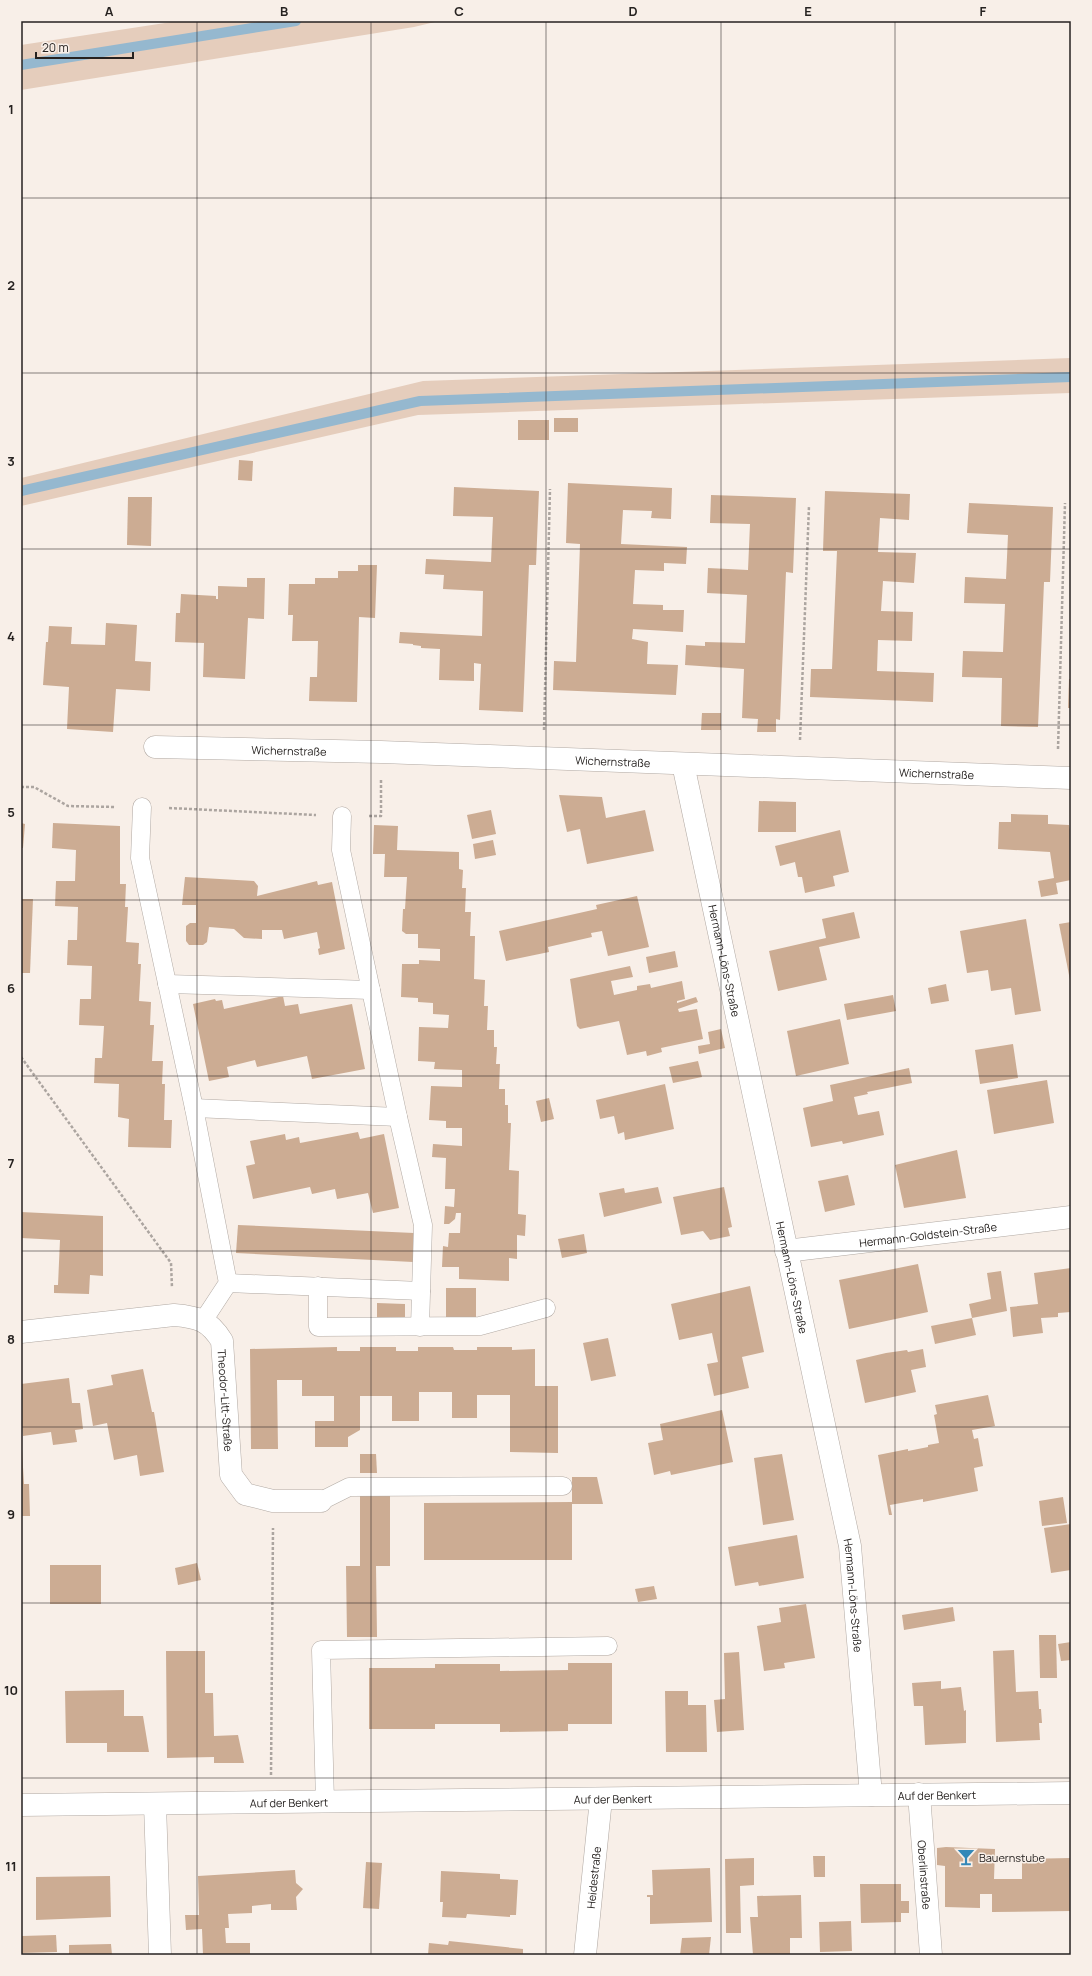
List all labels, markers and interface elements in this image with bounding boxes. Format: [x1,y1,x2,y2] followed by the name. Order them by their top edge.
[105,2,114,20] text: A
[280,2,288,20] text: B
[454,2,464,20] text: C
[628,2,638,20] text: D
[804,2,812,20] text: E
[980,2,987,20] text: F
[36,34,133,60] scale bar
[42,39,69,56] text: 20 m
[8,100,14,118] text: 1
[7,276,15,294] text: 2
[7,452,15,470] text: 3
[7,627,15,645] text: 4
[251,742,327,758] street label: Wichernstraße
[575,752,651,770] street label: Wichernstraße
[899,764,975,782] street label: Wichernstraße
[7,803,15,821] text: 5
[706,903,744,1019] street label: Hermann-Löns-Straße
[7,979,15,997] text: 6
[8,1154,15,1172] text: 7
[858,1218,998,1250] street label: Hermann-Goldstein-Straße
[773,1220,812,1335] street label: Hermann-Löns-Straße
[7,1330,15,1348] text: 8
[215,1349,237,1453] street label: Theodor-Litt-Straße
[7,1505,15,1523] text: 9
[841,1537,866,1653] street label: Hermann-Löns-Straße
[4,1681,18,1699] text: 10
[898,1787,976,1802] street label: Auf der Benkert
[574,1790,652,1806] street label: Auf der Benkert
[250,1794,328,1810] street label: Auf der Benkert
[915,1839,935,1911] street label: Oberlinstraße
[582,1845,604,1909] street label: Heidestraße
[956,1847,976,1867] bar icon: Bauernstube
[979,1850,1046,1865] place label: Bauernstube
[5,1857,17,1875] text: 11

